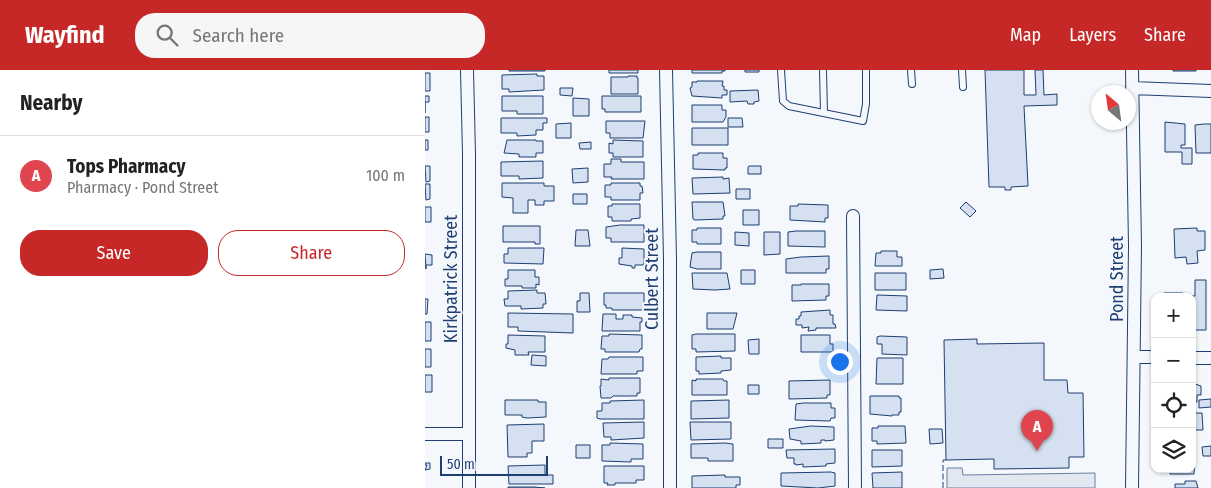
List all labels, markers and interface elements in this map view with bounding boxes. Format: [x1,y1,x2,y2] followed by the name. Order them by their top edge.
[135,13,485,58] search box
[25,21,105,49] text: Wayfind
[153,21,181,49] icon: search
[193,24,284,47] text: Search here
[1010,24,1041,46] text: Map
[1069,24,1116,46] text: Layers
[1144,24,1186,46] text: Share
[1091,85,1136,130] north arrow
[20,90,82,116] text: Nearby
[67,155,186,178] text: Tops Pharmacy
[32,166,40,185] text: A
[366,166,405,185] text: 100 m
[67,178,218,197] text: Pharmacy · Pond Street
[440,215,462,343] street label: Kirkpatrick Street
[641,228,663,330] street label: Culbert Street
[20,230,208,276] button: Save
[218,230,405,276] button: Share
[1106,236,1128,322] street label: Pond Street
[1151,293,1196,473] map controls
[1151,293,1196,338] button: +
[1151,338,1196,383] button: −
[827,349,853,375] your location
[1151,383,1196,428] button: locate
[1021,410,1053,451] pin: A
[1151,428,1196,473] button: layers
[440,453,547,476] scale bar
[447,456,475,473] text: 50 m

